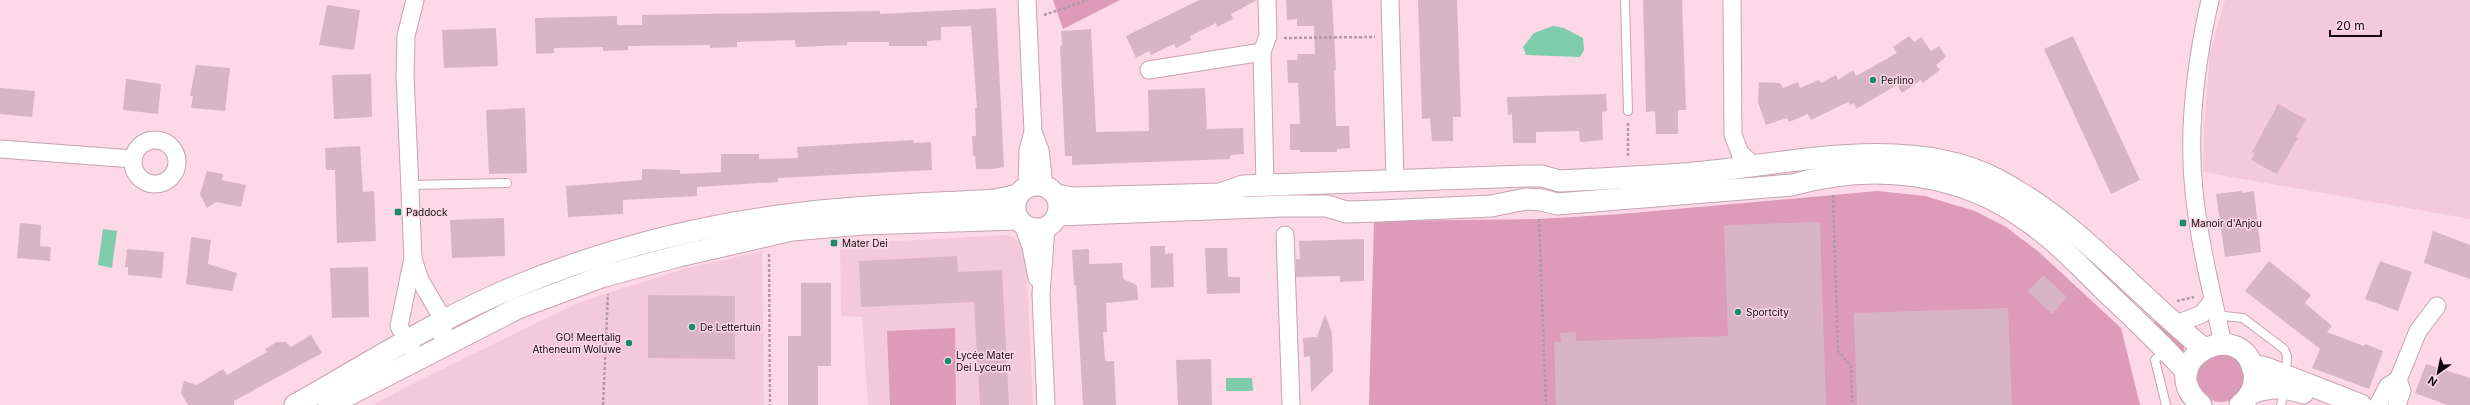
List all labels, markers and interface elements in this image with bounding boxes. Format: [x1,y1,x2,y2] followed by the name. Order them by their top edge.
[2330,12,2381,38] scale bar
[2336,18,2365,33] text: 20 m
[1881,74,1914,86] place label: Perlino
[1868,75,1878,85] marker: Perlino
[406,206,448,218] place label: Paddock
[393,207,403,217] marker: Paddock
[2191,217,2262,229] place label: Manoir d'Anjou
[2178,218,2188,228] marker: Manoir d'Anjou
[842,237,888,249] place label: Mater Dei
[829,238,839,248] marker: Mater Dei
[1746,306,1789,318] place label: Sportcity
[1733,307,1743,317] marker: Sportcity
[700,321,761,333] place label: De Lettertuin
[687,322,697,332] marker: De Lettertuin
[533,331,621,355] place label: GO! Meertalig Atheneum Woluwe
[624,338,634,348] marker: GO! Meertalig Atheneum Woluwe
[956,349,1014,373] place label: Lycée Mater Dei Lyceum
[2418,353,2458,393] north arrow
[943,356,953,366] marker: Lycée Mater Dei Lyceum
[2425,373,2440,390] text: N

